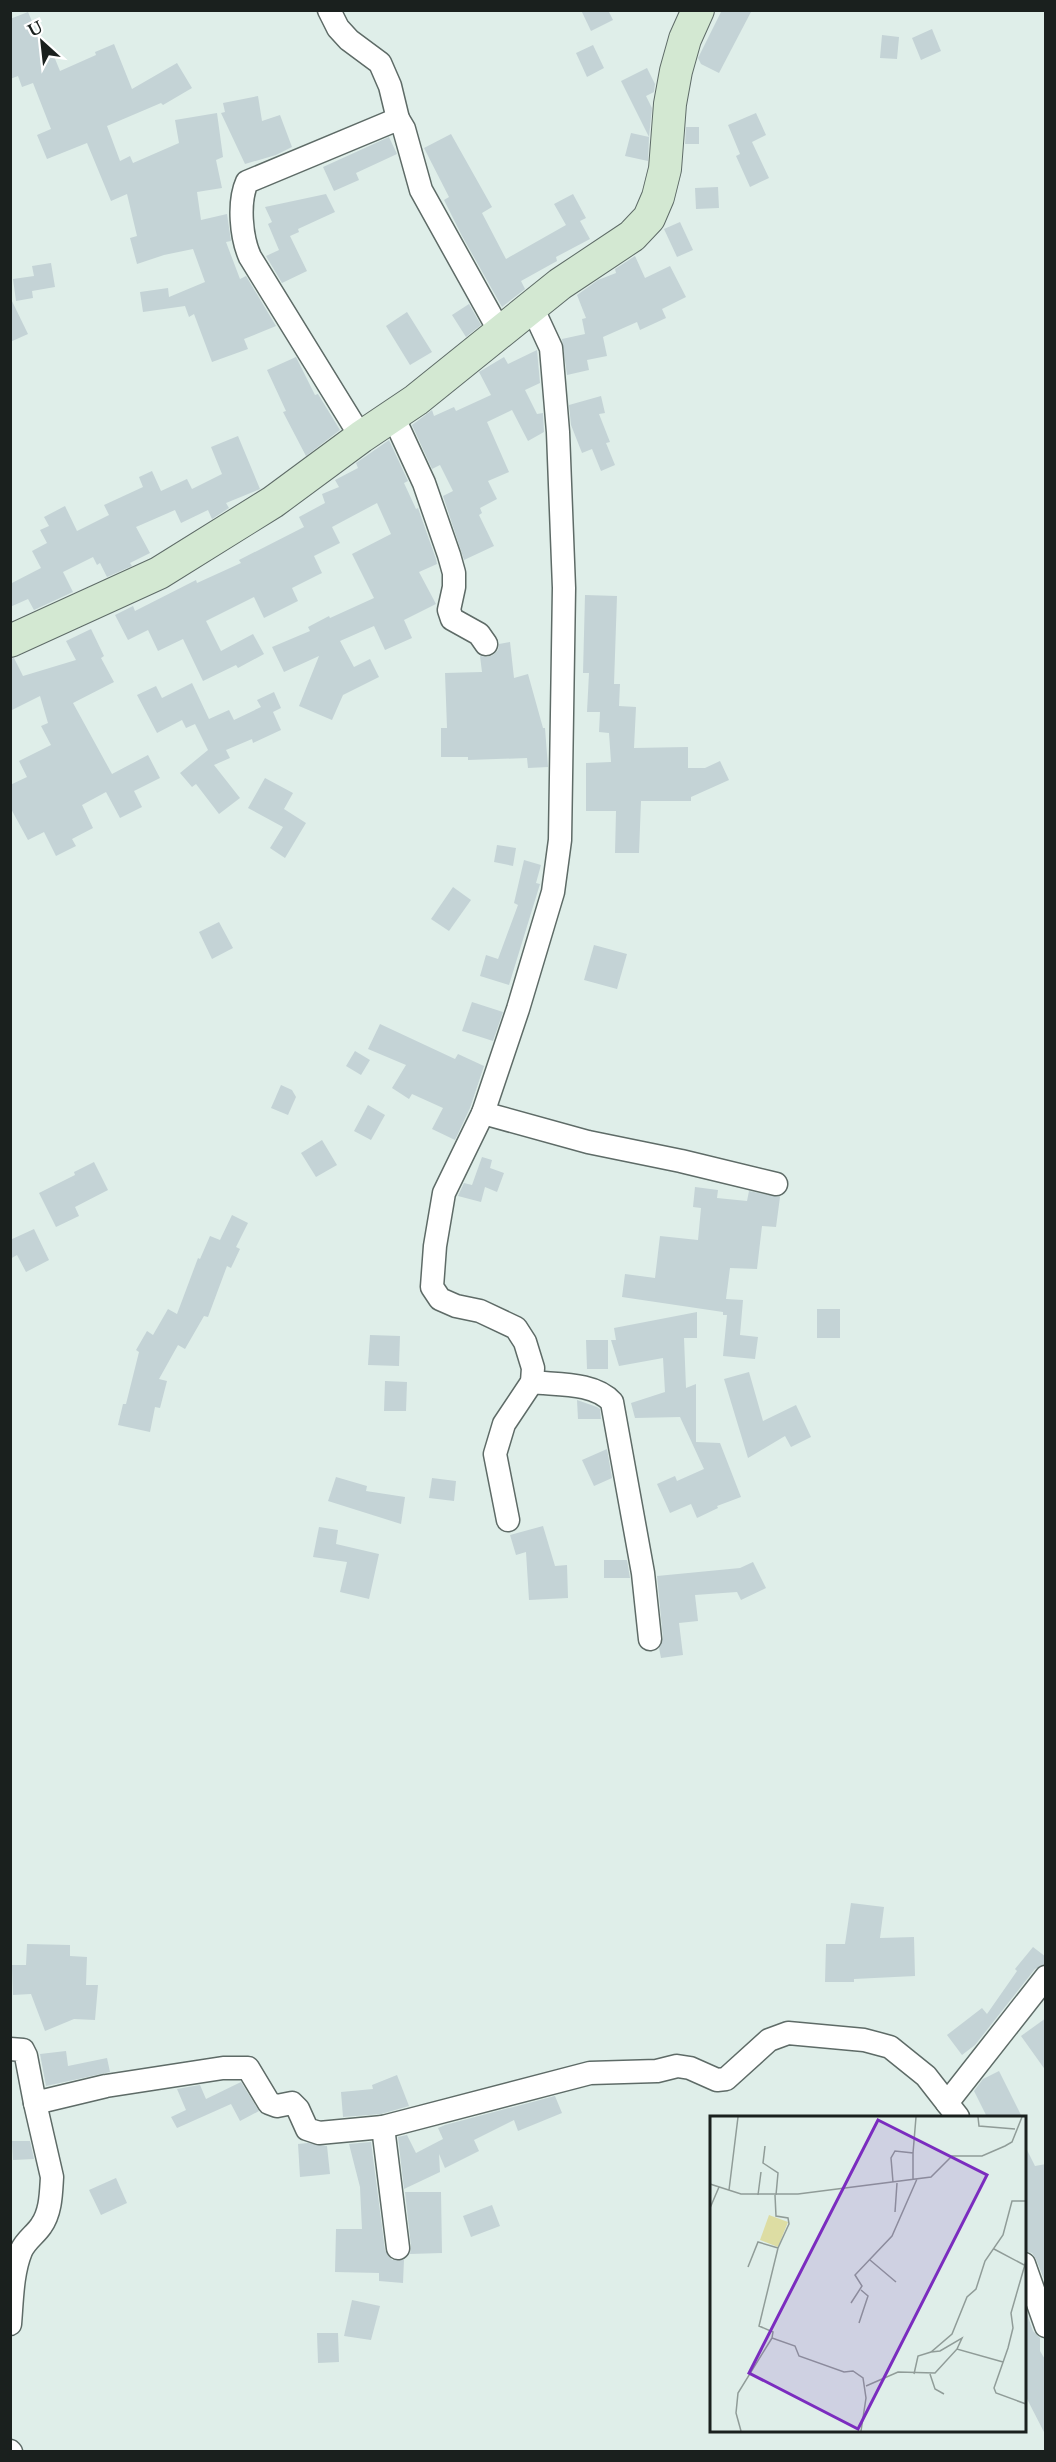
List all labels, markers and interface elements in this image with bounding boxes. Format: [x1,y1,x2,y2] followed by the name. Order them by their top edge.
[12,12,72,72] north arrow
[24,17,46,41] text: U
[710,2116,1026,2432] inset map

